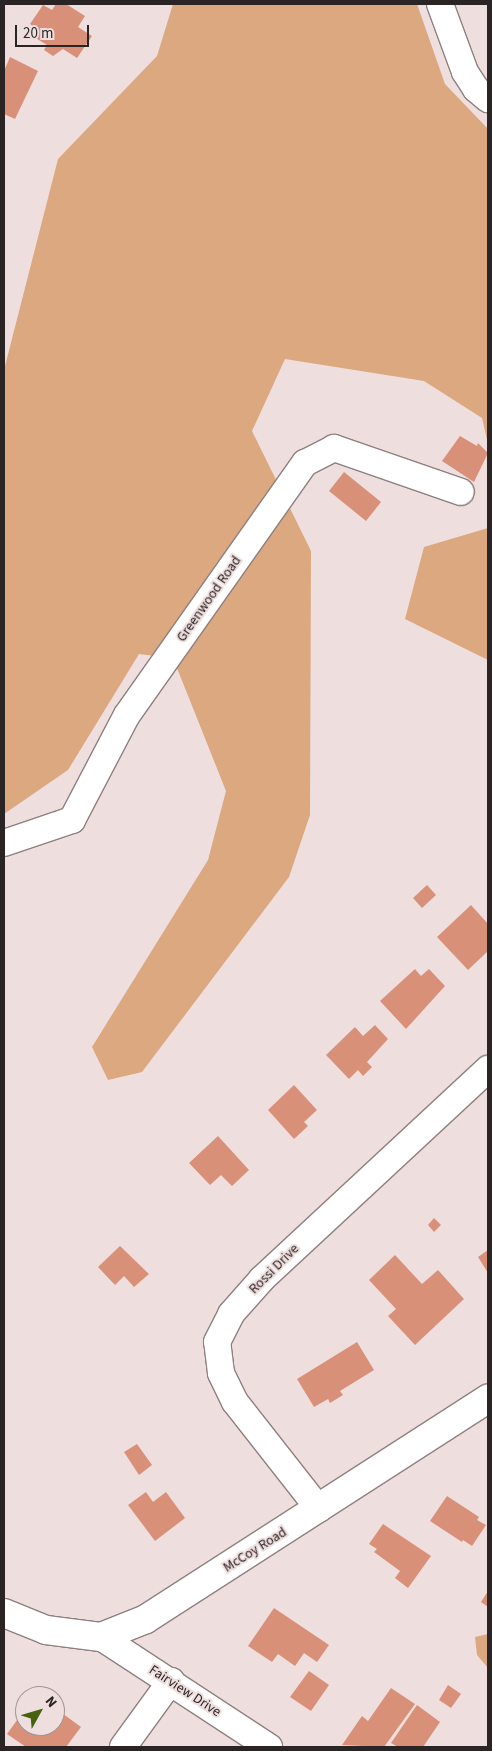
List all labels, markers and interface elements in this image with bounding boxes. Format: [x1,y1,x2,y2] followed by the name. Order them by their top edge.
[18,15,91,47] scale bar
[23,23,53,44] text: 20 m
[173,553,245,645] street label: Greenwood Road
[246,1241,302,1297] street label: Rossi Drive
[220,1524,290,1576] street label: McCoy Road
[146,1662,224,1720] street label: Fairview Drive
[15,1686,65,1736] north arrow
[40,1692,62,1712] text: N

